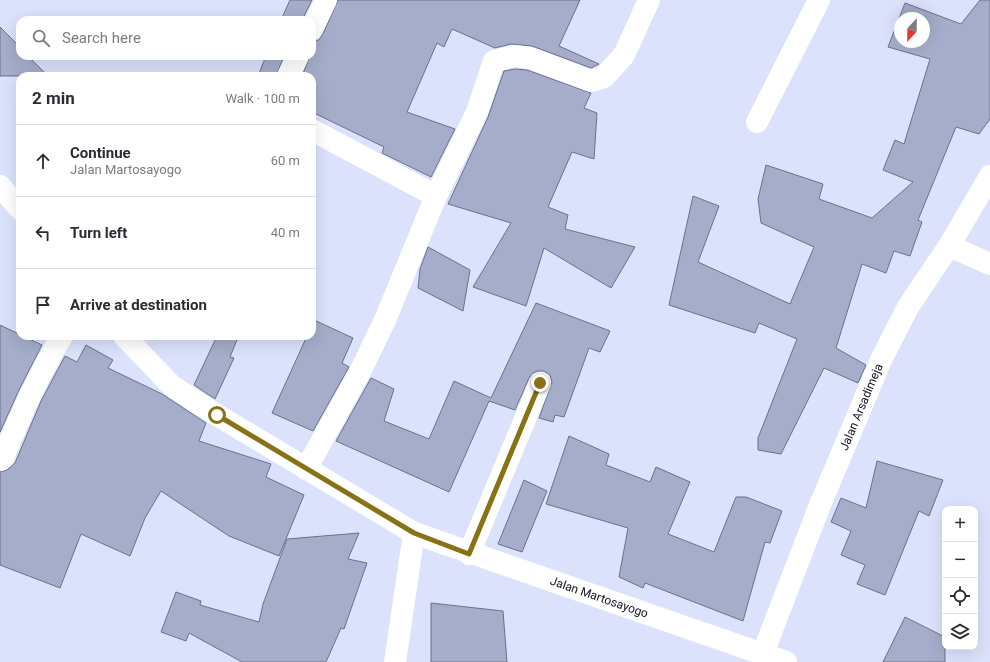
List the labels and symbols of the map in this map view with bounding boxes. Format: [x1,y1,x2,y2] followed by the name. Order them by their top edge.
[894,12,930,48] north arrow
[837,361,886,452] street label: Jalan Arsadimeja
[531,374,549,392] route end
[208,406,226,424] route start
[548,574,650,621] street label: Jalan Martosayogo

